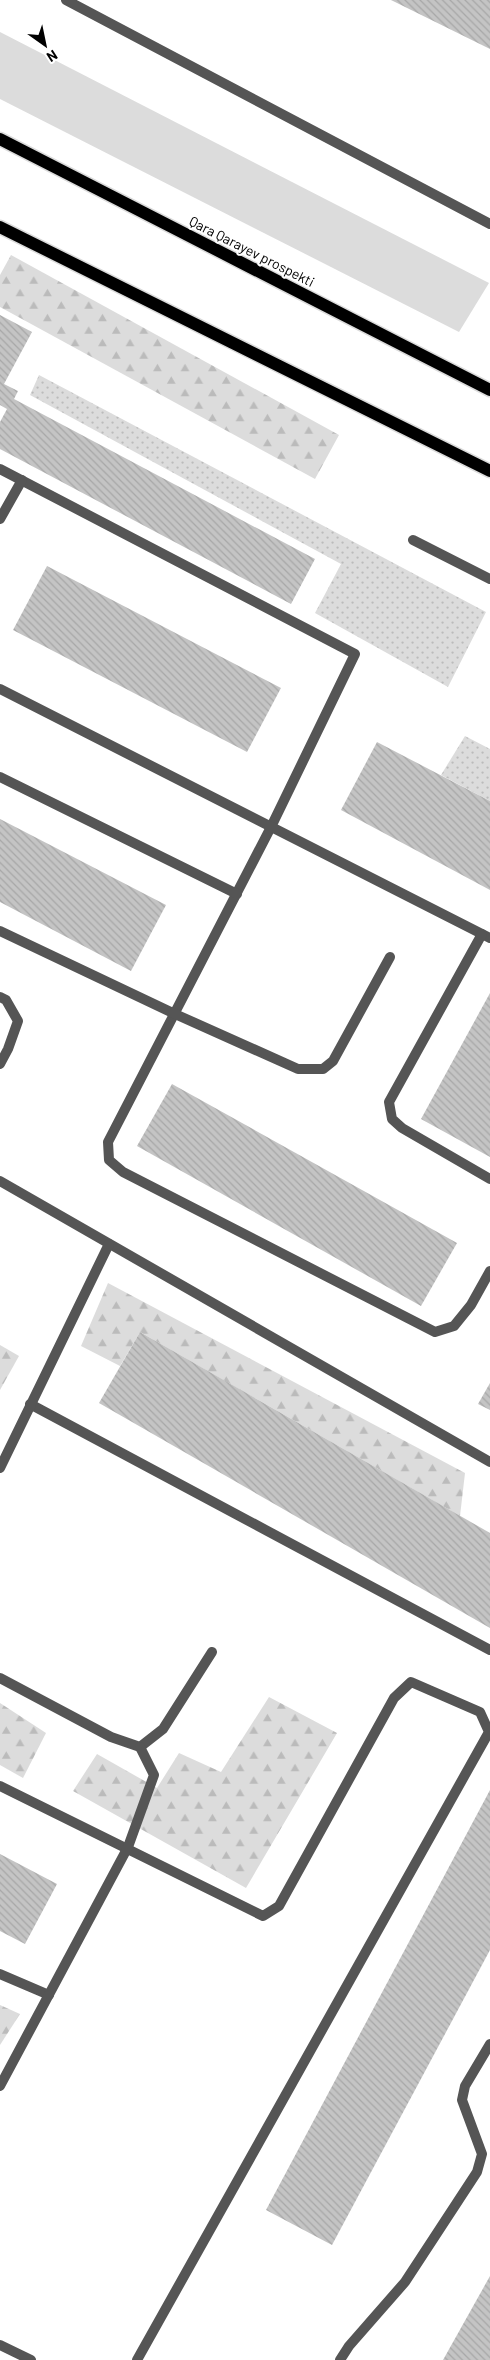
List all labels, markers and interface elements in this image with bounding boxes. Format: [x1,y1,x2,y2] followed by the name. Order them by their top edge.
[20,20,70,70] north arrow
[44,47,61,66] text: N
[187,212,317,290] street label: Qara Qarayev prospekti

